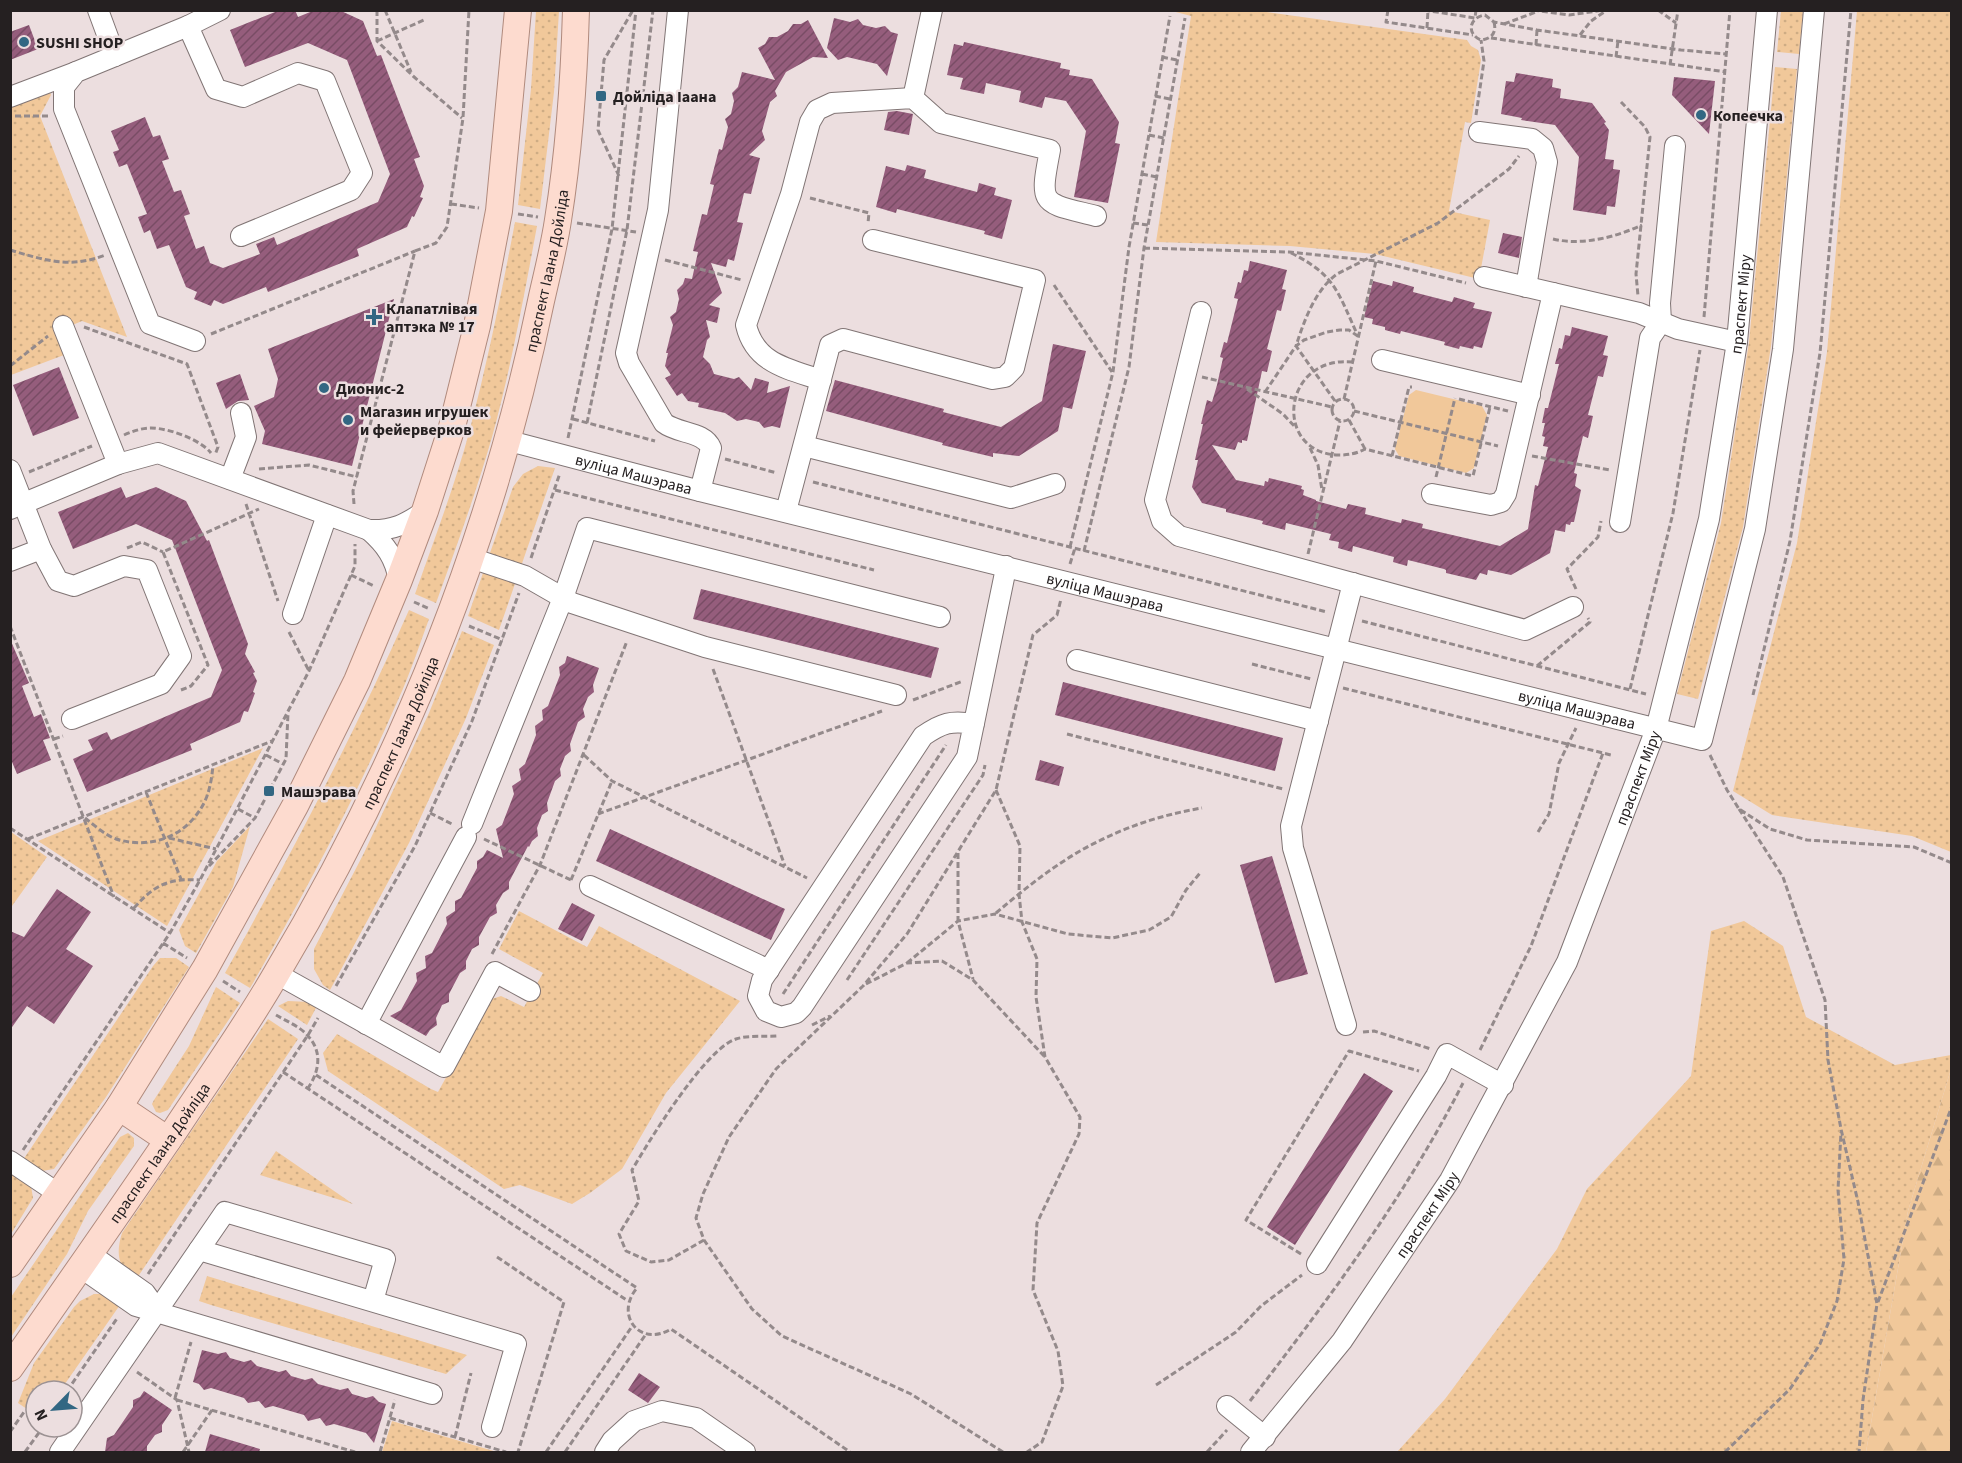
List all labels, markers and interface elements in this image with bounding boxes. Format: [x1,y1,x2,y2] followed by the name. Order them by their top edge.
[36,32,123,54] place label: SUSHI SHOP
[17,35,31,49] marker: SUSHI SHOP
[613,86,716,108] place label: Дойліда Іаана
[594,89,608,103] marker: Дойліда Іаана
[1713,105,1783,127] place label: Копеечка
[1694,108,1708,122] marker: Копеечка
[520,188,574,355] street label: праспект Іаана Дойліда
[1725,253,1757,356] street label: праспект Міру
[386,298,477,338] place label: Клапатлівая аптэка № 17
[367,310,381,324] marker: Клапатлівая аптэка № 17
[336,378,405,400] place label: Дионис-2
[317,381,331,395] marker: Дионис-2
[360,401,489,441] place label: Магазин игрушек и фейерверков
[341,413,355,427] marker: Магазин игрушек и фейерверков
[573,449,694,500] street label: вуліца Машэрава
[1044,568,1166,618] street label: вуліца Машэрава
[357,653,445,814] street label: праспект Іаана Дойліда
[1516,685,1638,735] street label: вуліца Машэрава
[1610,727,1667,829] street label: праспект Міру
[281,781,356,803] place label: Машэрава
[262,784,276,798] marker: Машэрава
[104,1078,216,1228] street label: праспект Іаана Дойліда
[1391,1167,1465,1263] street label: праспект Міру
[24,1379,84,1439] north arrow
[29,1405,54,1424] text: N

